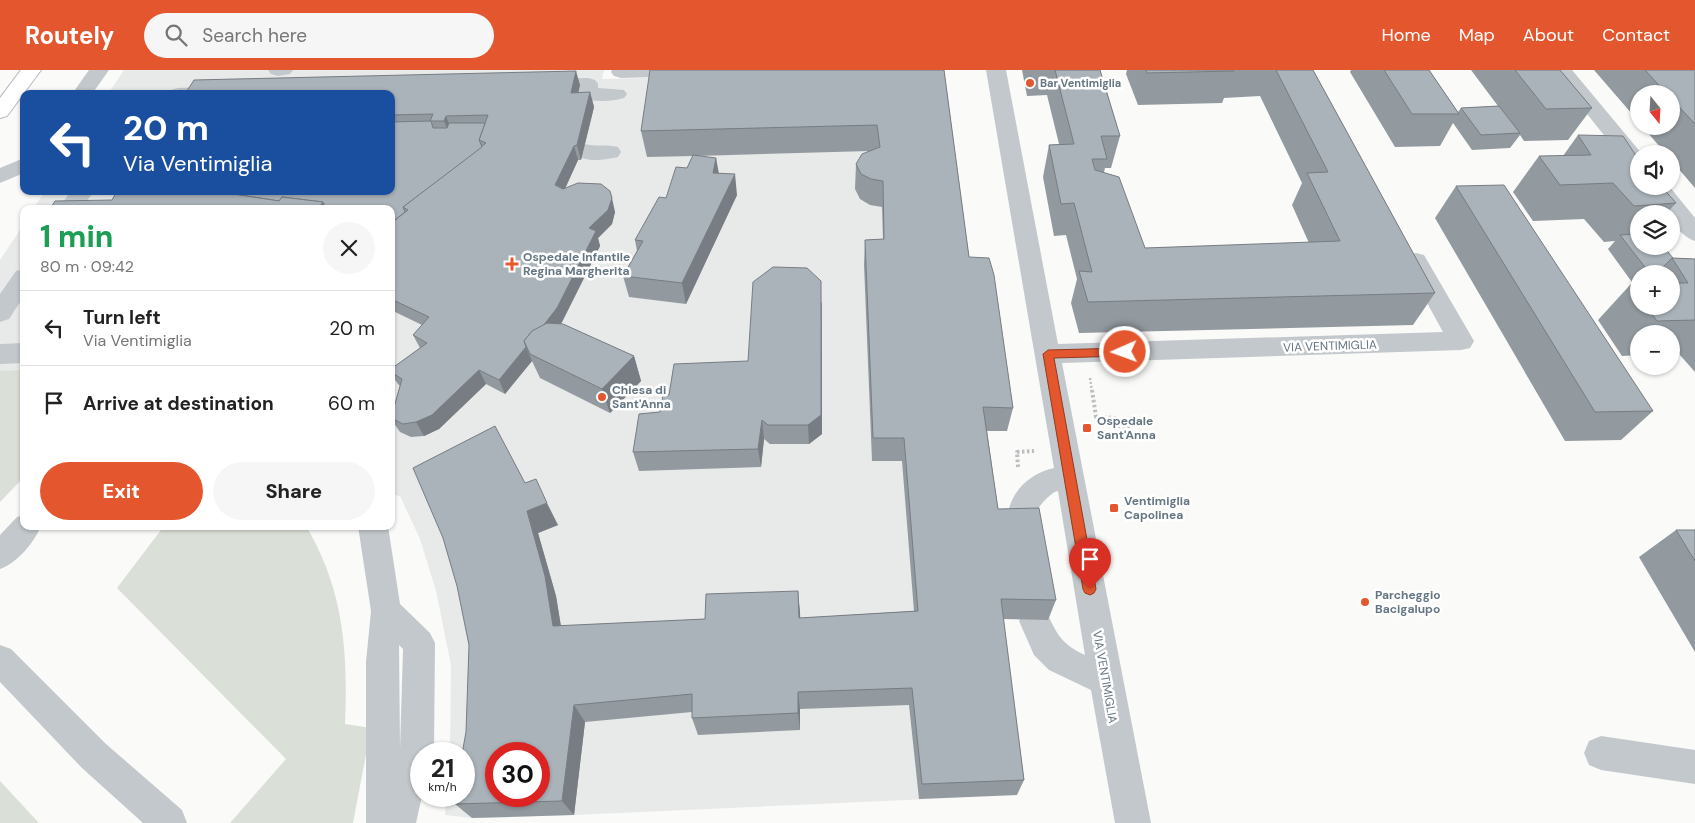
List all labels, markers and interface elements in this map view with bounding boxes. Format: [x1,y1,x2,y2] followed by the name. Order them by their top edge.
[144,13,494,58] search box
[25,20,114,51] text: Routely
[162,21,190,49] icon: search
[202,23,307,48] text: Search here
[1381,23,1431,47] text: Home
[1459,23,1495,47] text: Map
[1523,23,1574,47] text: About
[1602,23,1670,47] text: Contact
[1040,76,1121,90] place label: Bar Ventimiglia
[1024,77,1036,89] marker: Bar Ventimiglia
[1630,85,1680,135] north arrow
[1630,85,1680,375] map controls
[123,105,209,151] text: 20 m
[40,110,105,175] icon: left
[1630,145,1680,195] button: sound
[123,149,272,178] text: Via Ventimiglia
[1630,205,1680,255] button: layers
[40,217,113,256] text: 1 min
[323,222,375,274] button: close
[523,249,630,279] place label: Ospedale Infantile Regina Margherita
[40,256,134,277] text: 80 m · 09:42
[505,257,519,271] marker: Ospedale Infantile Regina Margherita
[1630,265,1680,315] button: +
[83,305,161,330] text: Turn left
[40,314,68,342] icon: left
[329,316,375,341] text: 20 m
[1098,325,1150,377] position arrow
[1630,325,1680,375] button: −
[83,330,192,351] text: Via Ventimiglia
[1283,336,1377,356] street label: VIA VENTIMIGLIA
[612,382,671,412] place label: Chiesa di Sant'Anna
[40,389,68,417] icon: arrive
[83,391,274,416] text: Arrive at destination
[328,391,375,416] text: 60 m
[596,391,608,403] marker: Chiesa di Sant'Anna
[1097,413,1156,443] place label: Ospedale Sant'Anna
[1081,422,1093,434] marker: Ospedale Sant'Anna
[40,462,203,520] button: Exit
[213,462,375,520] button: Share
[1124,493,1190,523] place label: Ventimiglia Capolinea
[1108,502,1120,514] marker: Ventimiglia Capolinea
[1069,538,1111,589] pin
[1076,545,1104,573] icon: arrive
[1375,587,1441,617] place label: Parcheggio Bacigalupo
[1359,596,1371,608] marker: Parcheggio Bacigalupo
[1089,629,1121,725] street label: VIA VENTIMIGLIA
[485,742,550,807] speed limit sign: 30
[431,752,454,785] text: 21
[428,779,457,795] text: km/h

